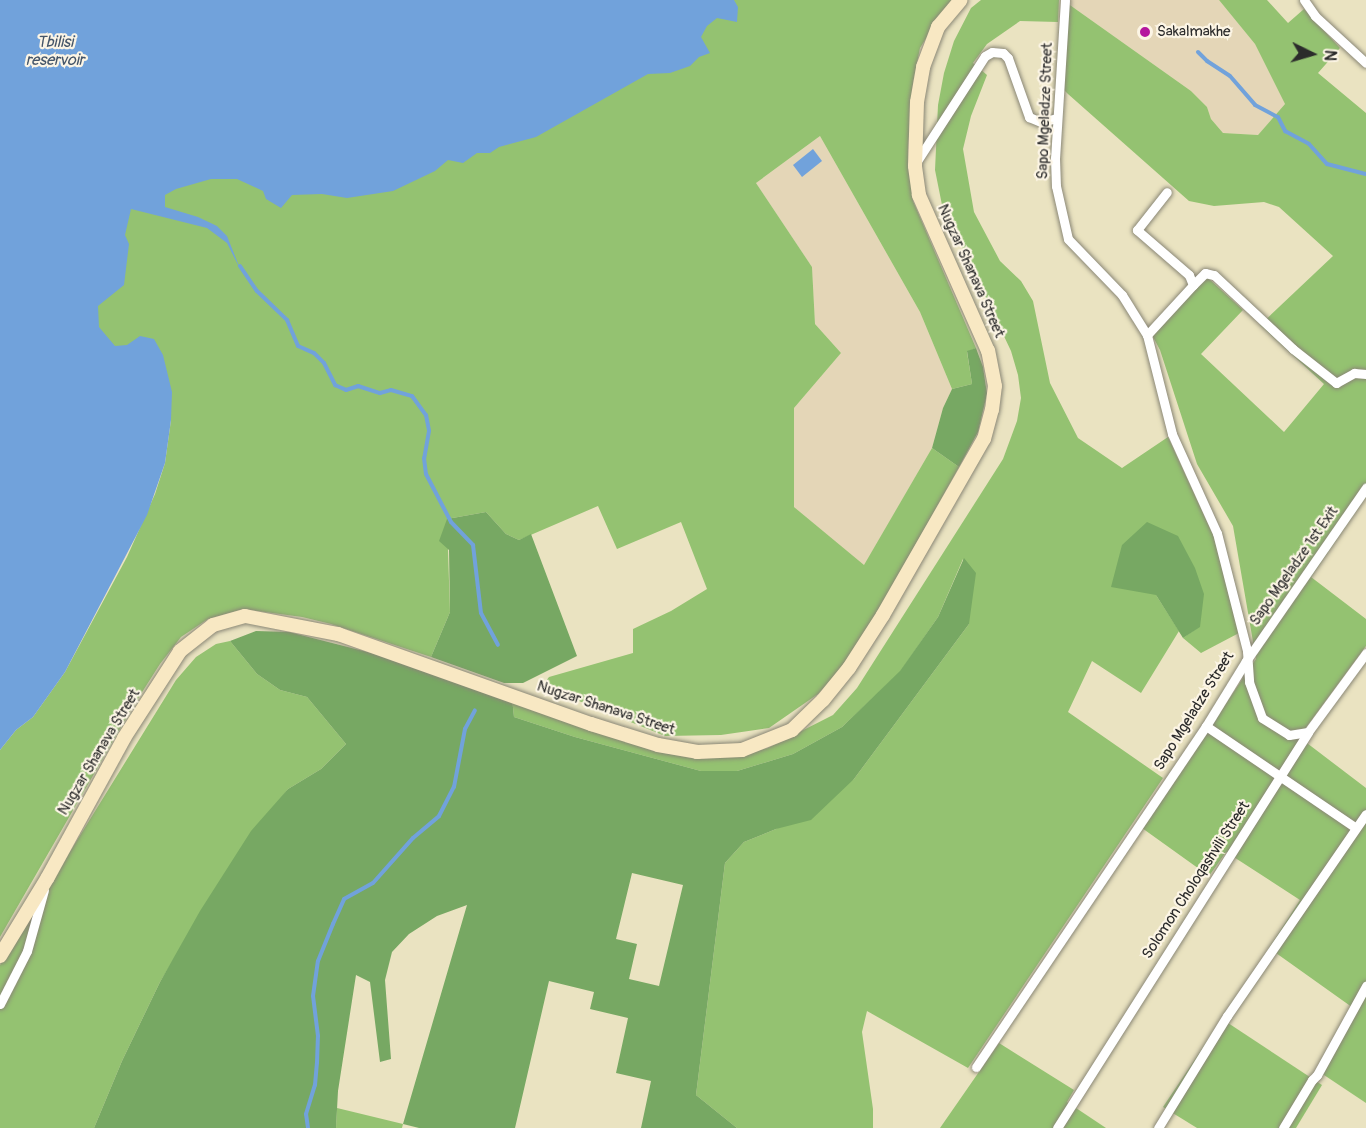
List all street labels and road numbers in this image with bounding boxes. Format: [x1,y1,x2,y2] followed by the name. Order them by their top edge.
[1034,42,1056,180] street label: Sapo Mgeladze Street
[933,202,1009,340] street label: Nugzar Shanava Street
[1246,503,1342,629] street label: Sapo Mgeladze 1st Exit
[1150,648,1238,774] street label: Sapo Mgeladze Street
[535,677,677,739] street label: Nugzar Shanava Street
[54,686,144,818] street label: Nugzar Shanava Street
[1138,798,1254,962] street label: Solomon Choloqashvili Street

